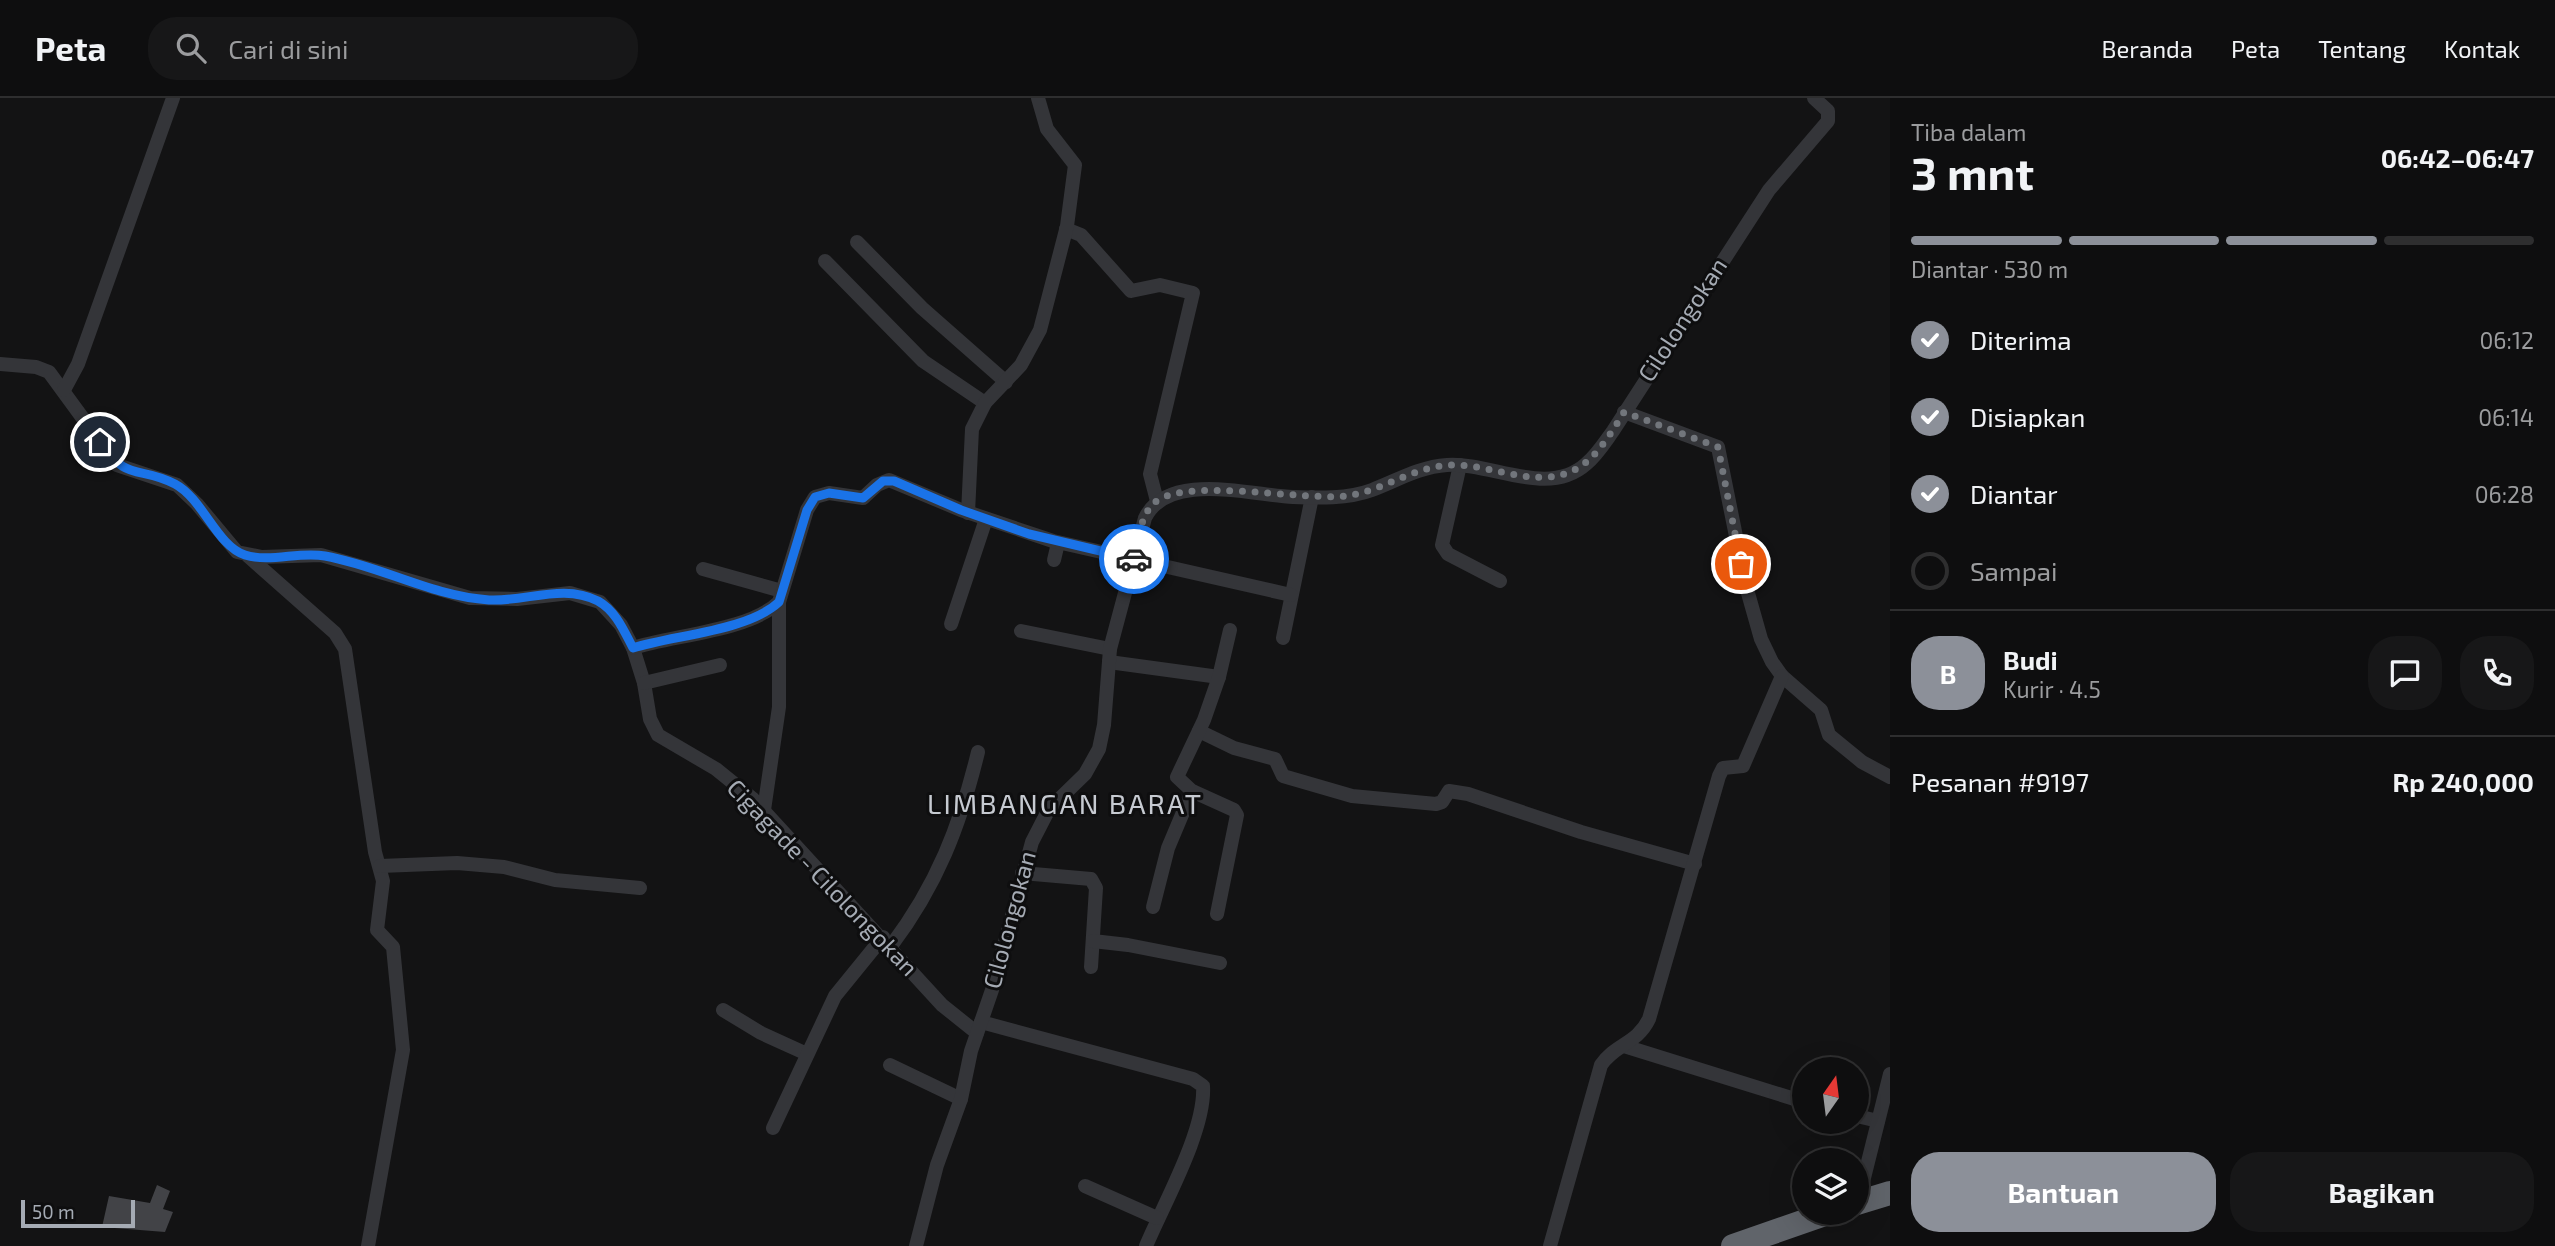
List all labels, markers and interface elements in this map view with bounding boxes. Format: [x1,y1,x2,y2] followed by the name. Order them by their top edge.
[148,17,638,80] search box
[35,28,106,68] text: Peta
[172,29,210,67] icon: search
[228,33,348,64] text: Cari di sini
[2102,34,2193,63] text: Beranda
[2231,34,2280,63] text: Peta
[2318,34,2406,63] text: Tentang
[2444,34,2520,63] text: Kontak
[1911,118,2026,146] text: Tiba dalam
[2381,142,2534,173] text: 06:42–06:47
[1911,144,2034,199] text: 3 mnt
[1631,252,1732,386] street label: Cilolongokan
[1911,255,2068,283] text: Diantar · 530 m
[1911,321,1949,359] icon: check
[1970,324,2072,355] text: Diterima
[2479,326,2534,354] text: 06:12
[1911,398,1949,436] icon: check
[1970,401,2085,432] text: Disiapkan
[2478,403,2534,431] text: 06:14
[70,412,130,472] pin
[81,423,119,461] icon: home
[1911,475,1949,513] icon: check
[1970,478,2058,509] text: Diantar
[2475,480,2534,508] text: 06:28
[1099,524,1169,594] courier
[1711,534,1771,594] pin
[1115,540,1153,578] icon: car
[1722,545,1760,583] icon: bag
[1970,555,2057,586] text: Sampai
[2368,636,2442,710] button: chat
[2460,636,2534,710] button: phone
[2003,644,2058,675] text: Budi
[1940,658,1956,689] text: B
[2003,675,2101,703] text: Kurir · 4.5
[1911,766,2089,797] text: Pesanan #9197
[2392,766,2534,797] text: Rp 240,000
[722,773,925,981] street label: Cigagade - Cilolongokan
[927,786,1203,820] district label: LIMBANGAN BARAT
[976,848,1041,992] street label: Cilolongokan
[1792,1057,1869,1134] north arrow
[1792,1057,1869,1225] map controls
[1792,1148,1869,1225] button: layers
[1911,1152,2216,1232] button: Bantuan
[2230,1152,2534,1232] button: Bagikan
[21,1197,135,1229] scale bar
[32,1200,75,1223] text: 50 m

